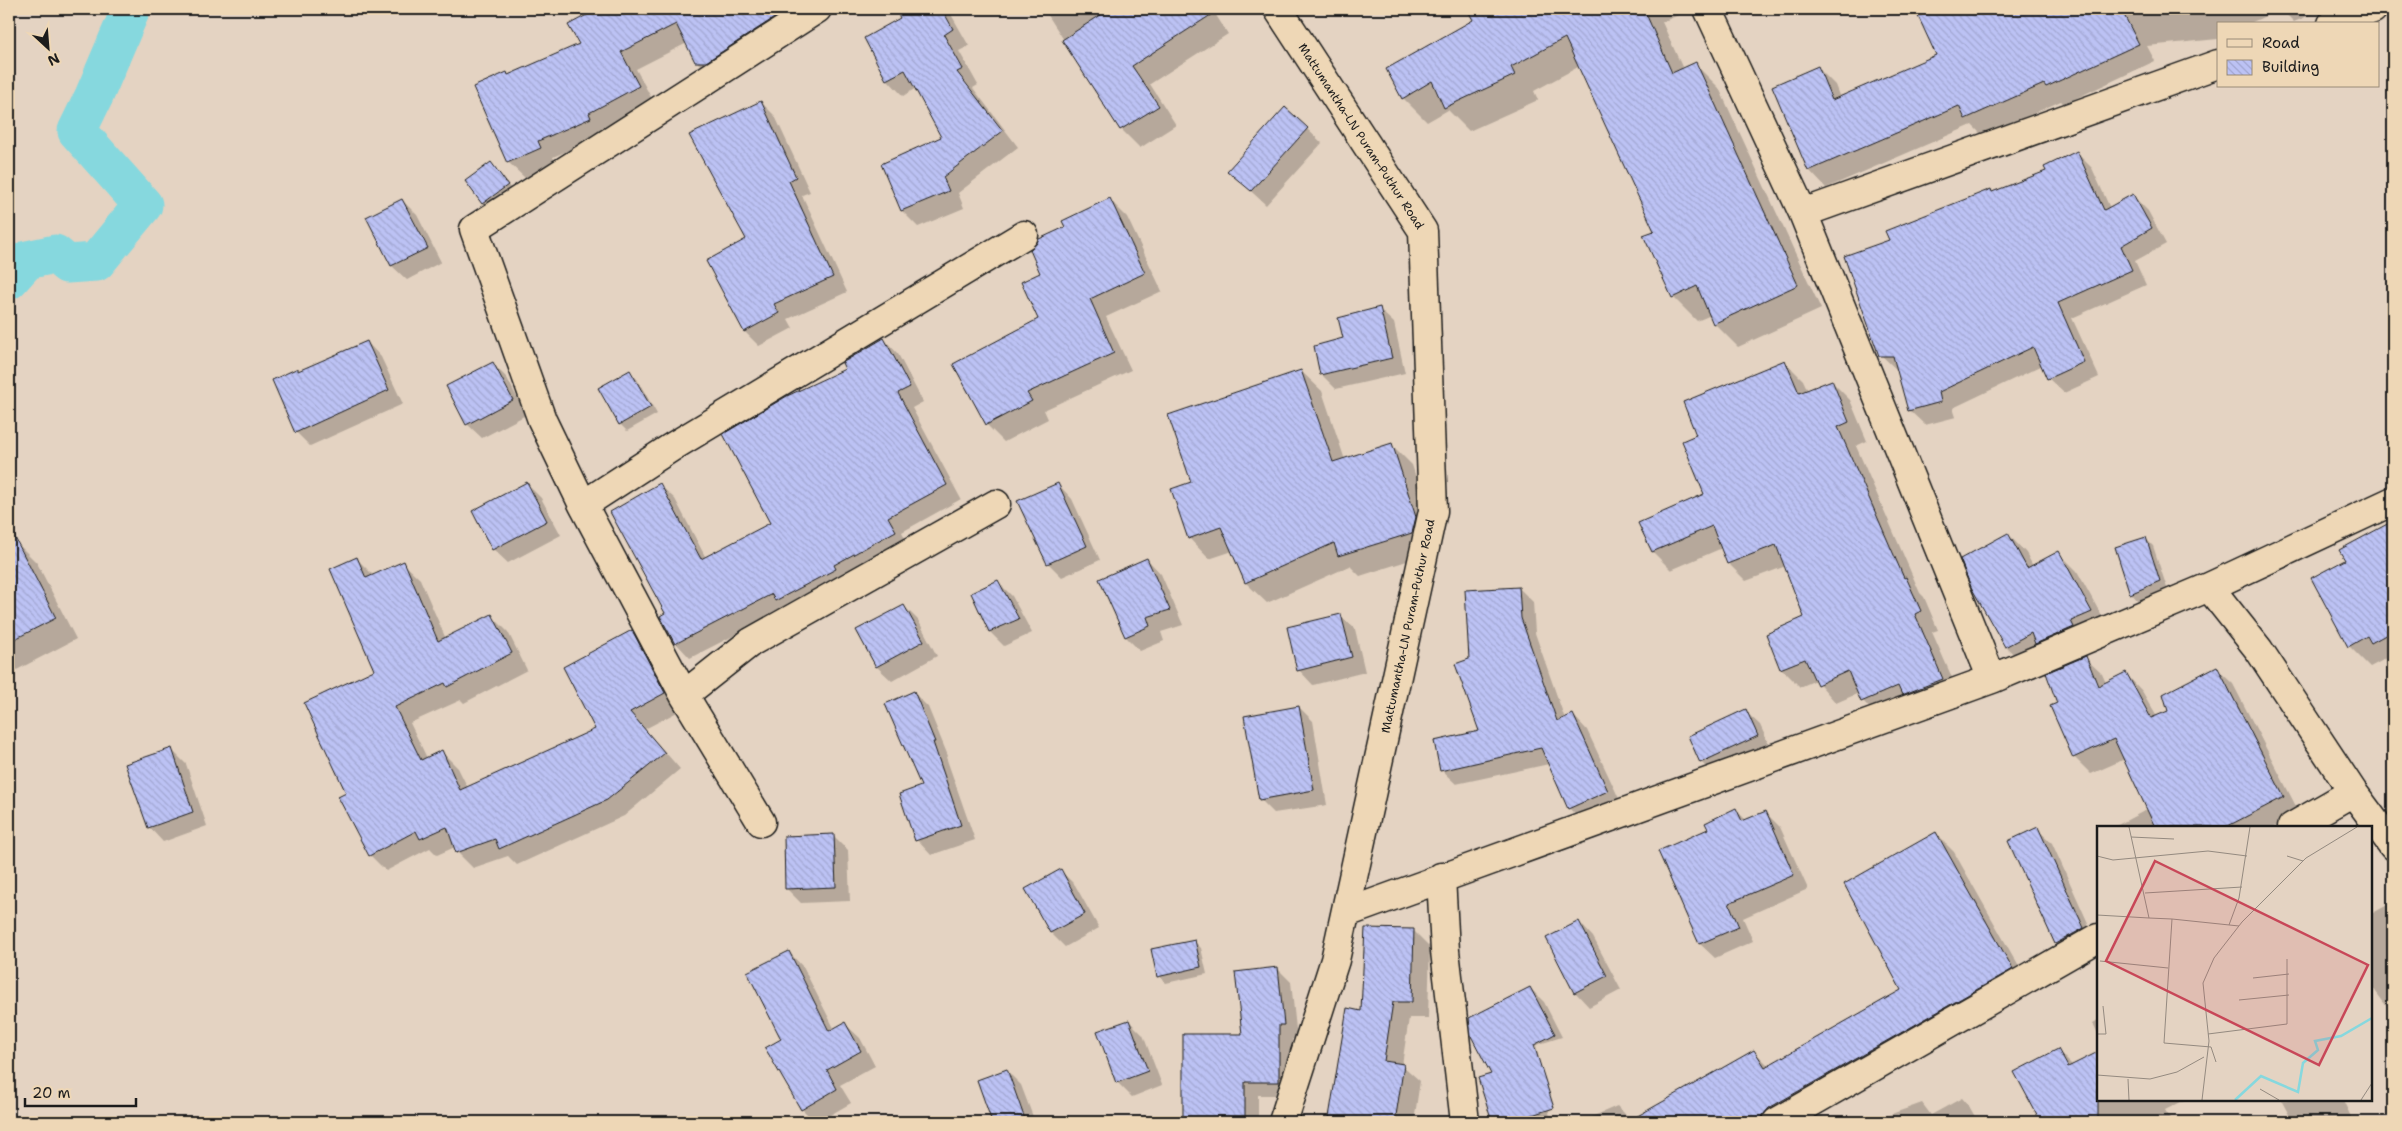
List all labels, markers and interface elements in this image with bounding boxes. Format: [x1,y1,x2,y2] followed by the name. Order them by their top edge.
[22,22,72,72] north arrow
[2217,22,2380,88] legend
[2262,33,2300,53] text: Road
[1295,40,1428,233] street label: Mattumantha-LN Puram-Puthur Road
[45,49,63,70] text: N
[2262,57,2319,77] text: Building
[1377,517,1439,735] street label: Mattumantha-LN Puram-Puthur Road
[2097,826,2372,1101] inset map
[25,1076,136,1108] scale bar
[32,1083,71,1103] text: 20 m

